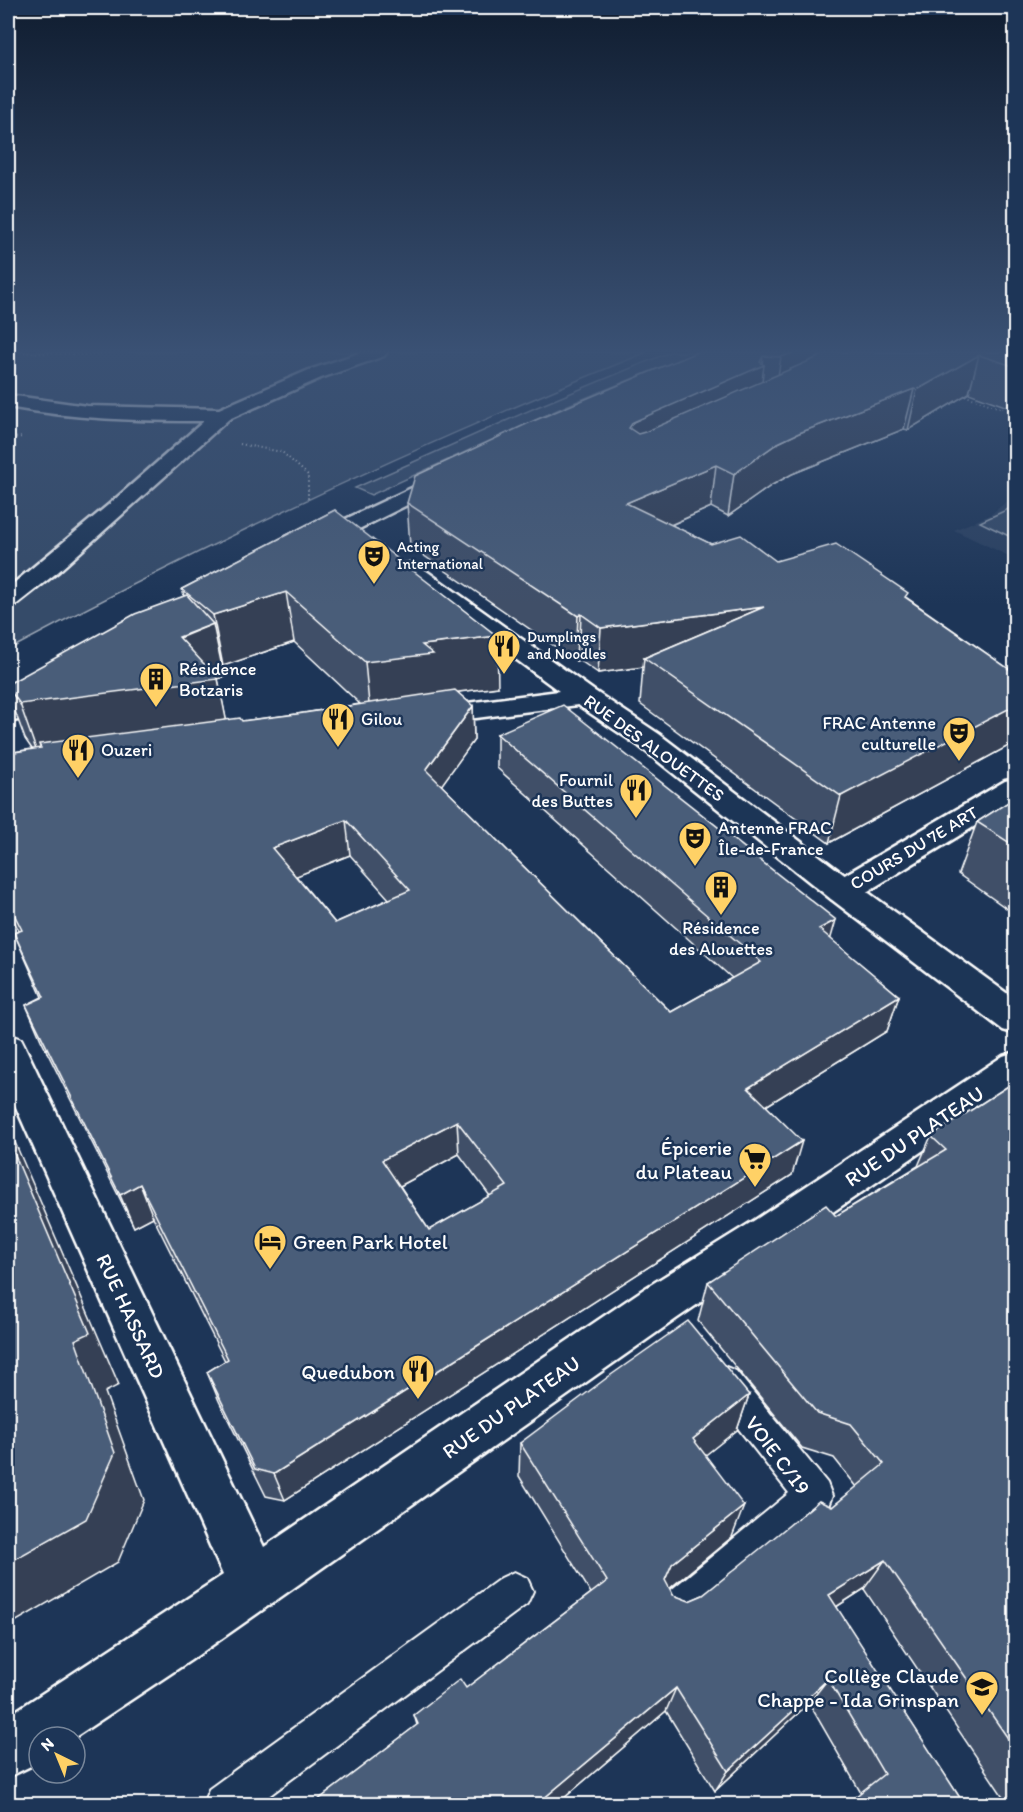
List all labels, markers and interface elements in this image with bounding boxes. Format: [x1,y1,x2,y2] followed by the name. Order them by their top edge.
[356,538,392,585] theatre icon: Acting International
[397,538,484,573] place label: Acting International
[486,628,522,675] restaurant icon: Dumplings and Noodles
[527,628,607,663] place label: Dumplings and Noodles
[179,658,257,701] place label: Résidence Botzaris
[138,661,174,708] building icon: Résidence Botzaris
[579,690,729,806] street label: RUE DES ALOUETTES
[320,701,356,748] restaurant icon: Gilou
[361,708,402,730] place label: Gilou
[823,712,936,755] place label: FRAC Antenne culturelle
[941,715,977,762] theatre icon: FRAC Antenne culturelle
[60,732,96,779] restaurant icon: Ouzeri
[101,739,152,761] place label: Ouzeri
[531,769,613,812] place label: Fournil des Buttes
[618,772,654,819] restaurant icon: Fournil des Buttes
[846,801,982,895] street label: COURS DU 7E ART
[718,817,831,860] place label: Antenne FRAC Île-de-France
[677,820,713,867] theatre icon: Antenne FRAC Île-de-France
[703,869,739,916] building icon: Résidence des Alouettes
[669,917,773,960] place label: Résidence des Alouettes
[840,1080,988,1192] street label: RUE DU PLATEAU
[635,1135,732,1184] place label: Épicerie du Plateau
[737,1141,773,1188] supermarket icon: Épicerie du Plateau
[252,1223,288,1270] hotel icon: Green Park Hotel
[293,1229,448,1254] place label: Green Park Hotel
[91,1250,171,1383] street label: RUE HASSARD
[437,1350,585,1464] street label: RUE DU PLATEAU
[400,1353,436,1400] restaurant icon: Quedubon
[301,1359,395,1384] place label: Quedubon
[740,1411,816,1499] street label: VOIE C/19
[757,1663,959,1712] place label: Collège Claude Chappe - Ida Grinspan
[964,1669,1000,1716] school or university icon: Collège Claude Chappe - Ida Grinspan
[27,1725,87,1785] north arrow
[37,1734,58,1755] text: N

